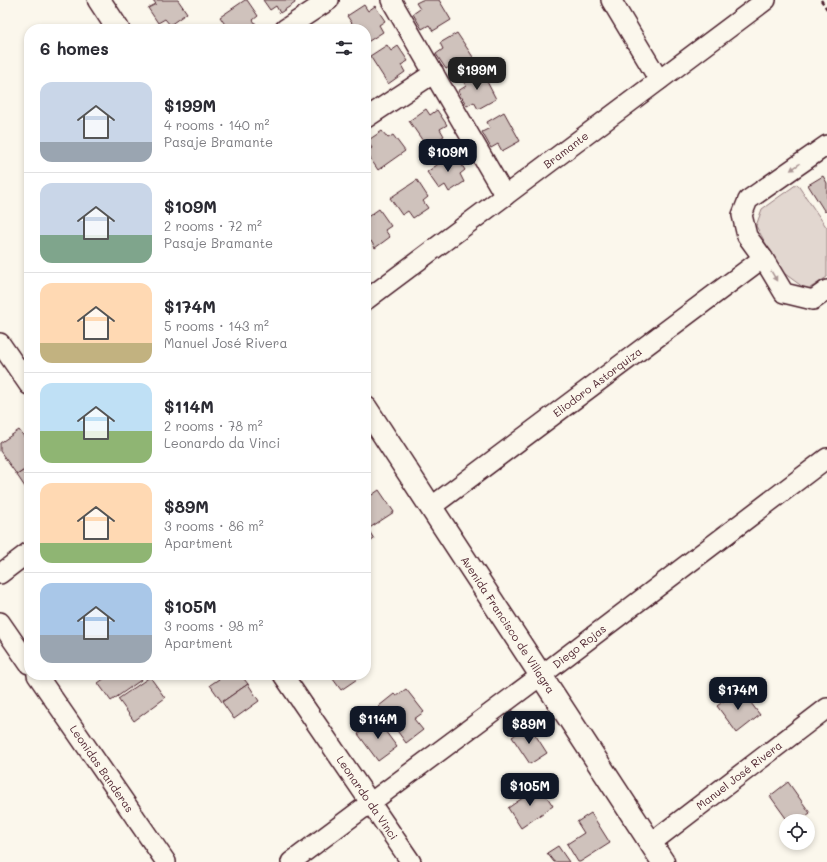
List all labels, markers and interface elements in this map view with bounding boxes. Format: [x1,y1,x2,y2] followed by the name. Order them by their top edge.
[40,37,109,59] text: 6 homes
[333,37,355,59] icon: filters
[449,57,505,91] pin: $199M
[457,61,497,78] text: $199M
[164,94,216,116] text: $199M
[72,98,120,146] icon: home
[164,116,269,133] text: 4 rooms · 140 m²
[540,128,591,171] street label: Bramante
[164,133,273,150] text: Pasaje Bramante
[420,139,476,173] pin: $109M
[428,143,468,160] text: $109M
[790,163,800,171] one-way arrow
[164,195,217,217] text: $109M
[72,199,120,247] icon: home
[164,217,262,234] text: 2 rooms · 72 m²
[164,234,273,251] text: Pasaje Bramante
[771,270,778,282] one-way arrow
[164,295,216,317] text: $174M
[72,299,120,347] icon: home
[164,317,269,334] text: 5 rooms · 143 m²
[164,334,287,351] text: Manuel José Rivera
[550,343,645,420] street label: Eliodoro Astorquiza
[164,395,214,417] text: $114M
[72,399,120,447] icon: home
[164,417,263,434] text: 2 rooms · 78 m²
[164,434,280,451] text: Leonardo da Vinci
[164,495,209,517] text: $89M
[72,499,120,547] icon: home
[164,517,264,534] text: 3 rooms · 86 m²
[164,534,233,551] text: Apartment
[458,553,559,696] street label: Avenida Francisco de Villagra
[164,595,217,617] text: $105M
[72,599,120,647] icon: home
[164,617,263,634] text: 3 rooms · 98 m²
[549,621,609,671] street label: Diego Rojas
[164,634,233,651] text: Apartment
[710,677,766,711] pin: $174M
[718,681,758,698] text: $174M
[350,706,406,740] pin: $114M
[359,710,397,727] text: $114M
[505,711,553,745] pin: $89M
[512,715,546,732] text: $89M
[67,722,137,815] street label: Leonidas Banderas
[693,737,785,813] street label: Manuel José Rivera
[334,753,402,843] street label: Leonardo da Vinci
[502,773,558,807] pin: $105M
[510,777,550,794] text: $105M
[779,814,815,850] map controls
[779,814,815,850] button: locate

